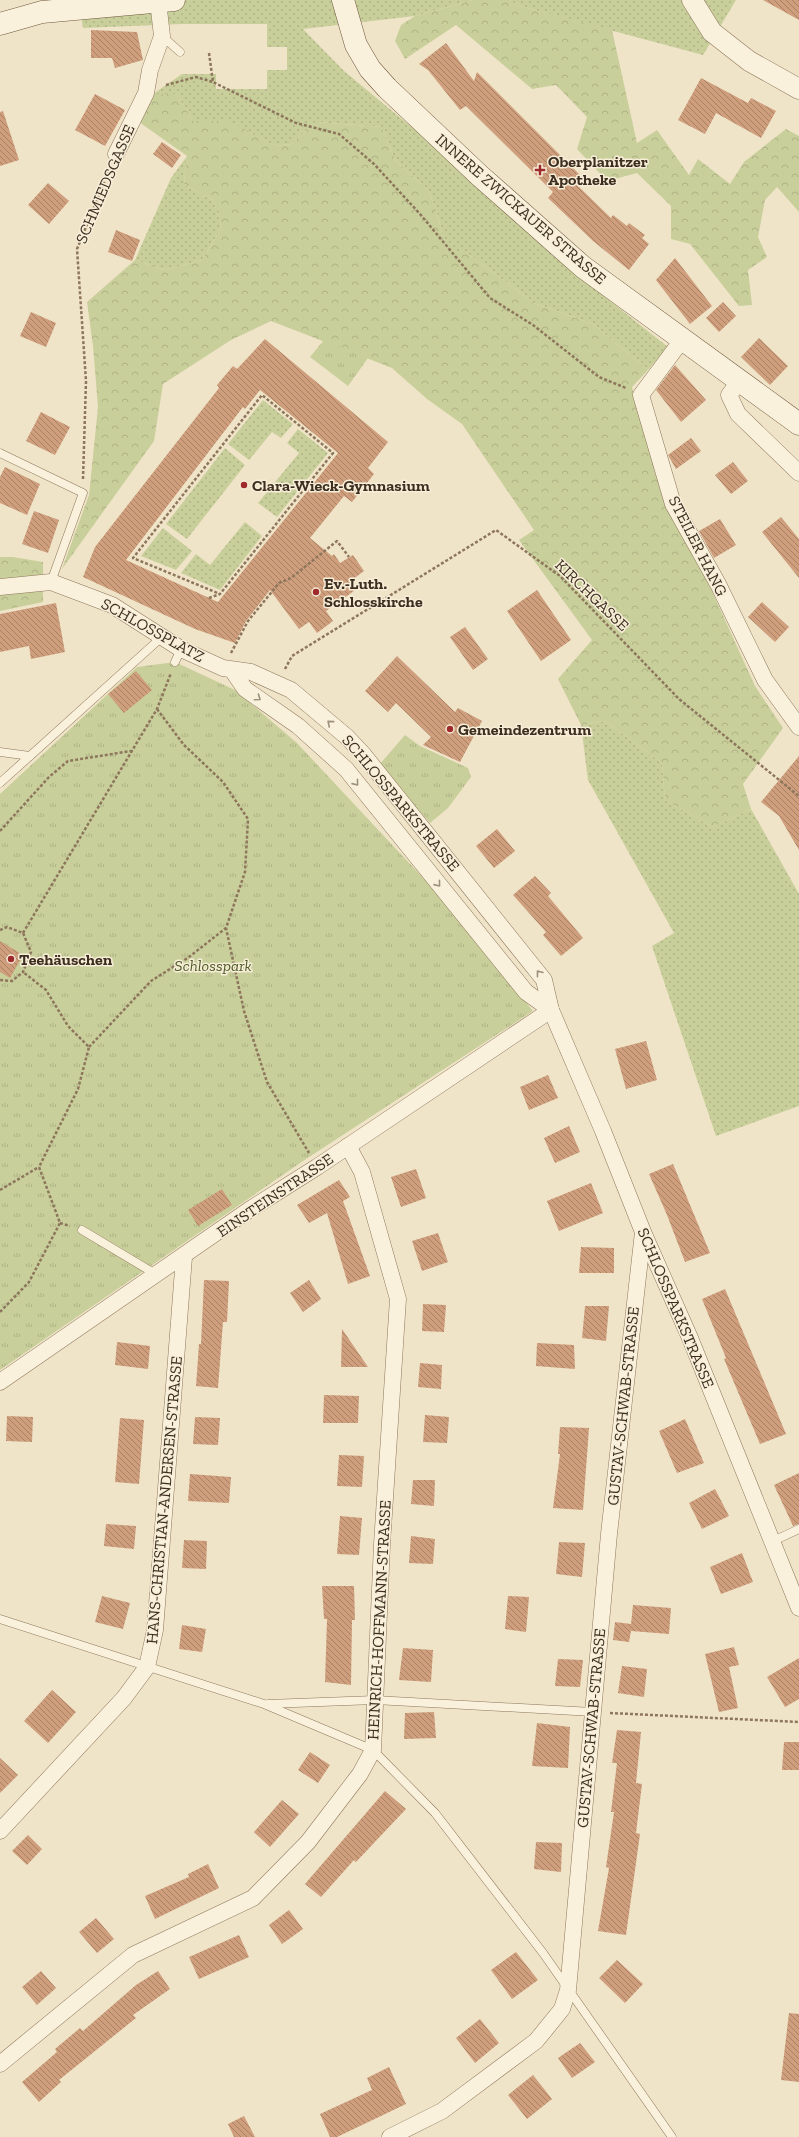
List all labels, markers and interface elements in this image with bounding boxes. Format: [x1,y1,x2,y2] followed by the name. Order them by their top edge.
[71,122,139,246] street label: SCHMIEDSGASSE
[432,130,610,288] street label: INNERE ZWICKAUER STRASSE
[548,152,648,189] place label: Oberplanitzer Apotheke
[535,165,545,175] marker: Oberplanitzer Apotheke
[252,476,430,495] place label: Clara-Wieck-Gymnasium
[239,480,249,490] marker: Clara-Wieck-Gymnasium
[665,493,731,599] street label: STEILER HANG
[551,555,633,635] street label: KIRCHGASSE
[324,574,423,611] place label: Ev.-Luth. Schlosskirche
[311,587,321,597] marker: Ev.-Luth. Schlosskirche
[98,594,208,666] street label: SCHLOSSPLATZ
[254,693,261,700] one-way arrow
[458,720,591,739] place label: Gemeindezentrum
[328,721,335,728] one-way arrow
[445,724,455,734] marker: Gemeindezentrum
[338,731,464,875] street label: SCHLOSSPARKSTRASSE
[352,778,359,785] one-way arrow
[434,879,441,886] one-way arrow
[19,950,113,969] place label: Teehäuschen
[6,954,16,964] marker: Teehäuschen
[174,956,252,975] park label: Schlosspark
[537,971,544,978] one-way arrow
[213,1149,337,1241] street label: EINSTEINSTRASSE
[634,1225,718,1391] street label: SCHLOSSPARKSTRASSE
[603,1306,643,1506] street label: GUSTAV-SCHWAB-STRASSE
[142,1355,186,1645] street label: HANS-CHRISTIAN-ANDERSEN-STRASSE
[363,1500,395,1740] street label: HEINRICH-HOFFMANN-STRASSE
[573,1628,609,1828] street label: GUSTAV-SCHWAB-STRASSE

